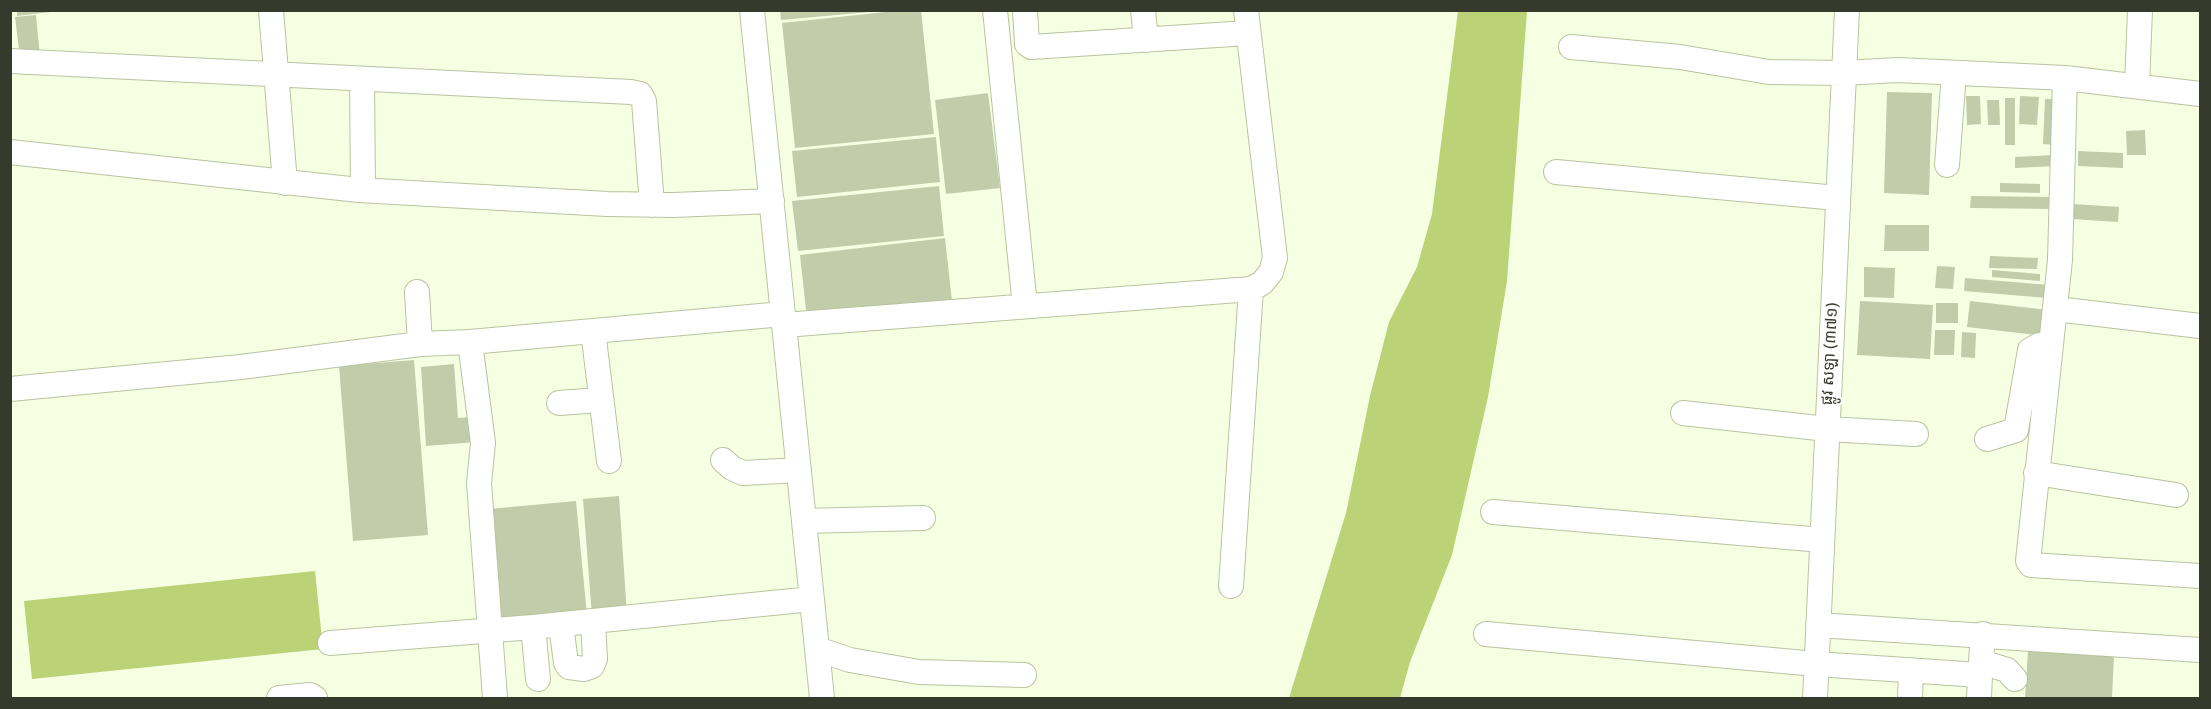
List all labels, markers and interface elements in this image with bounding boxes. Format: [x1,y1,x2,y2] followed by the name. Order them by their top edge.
[1818,302,1842,406] street label: ផ្លូវ សឡា (៣៧១)

